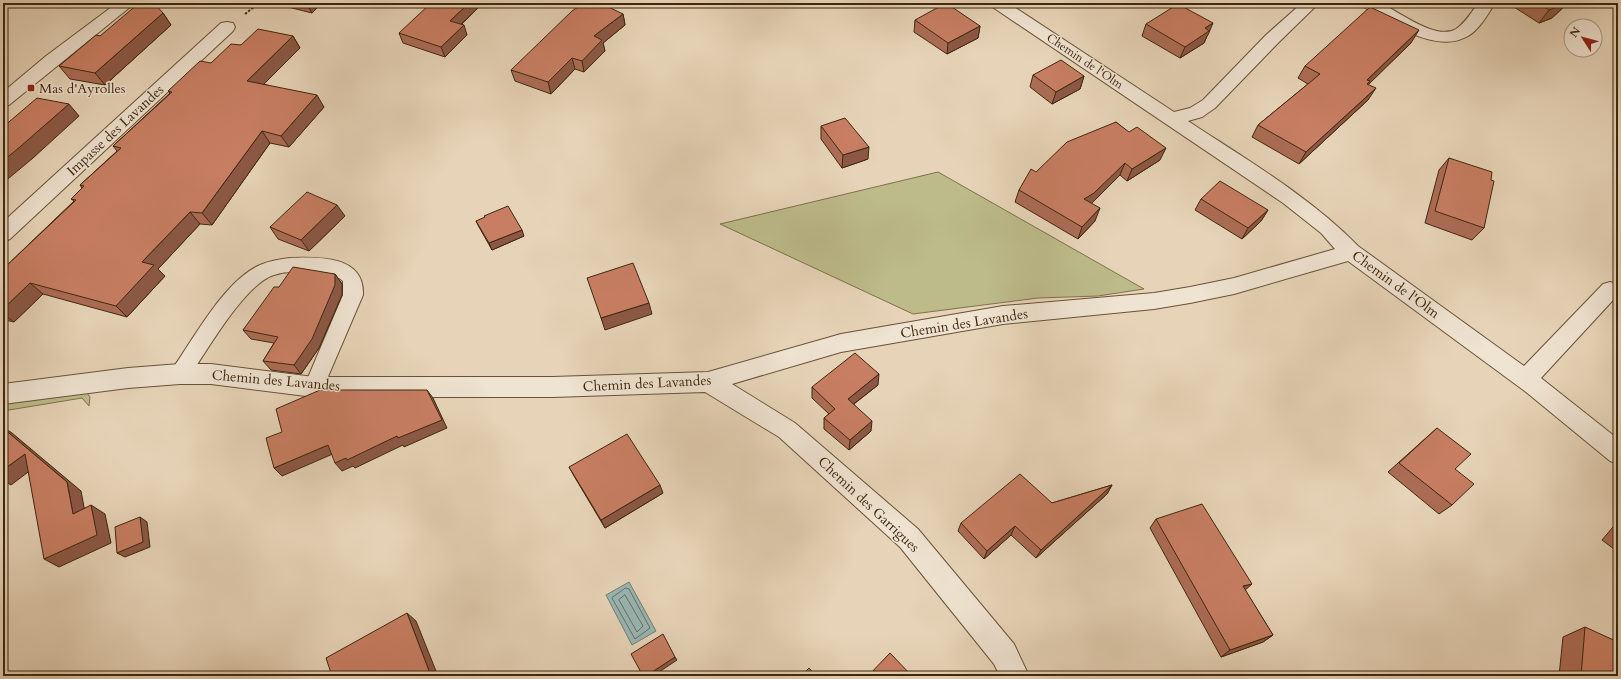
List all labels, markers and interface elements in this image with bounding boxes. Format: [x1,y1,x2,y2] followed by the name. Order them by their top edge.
[1563,18,1603,58] north arrow
[1566,24,1584,41] text: N
[1044,29,1127,93] street label: Chemin de l'Olm
[39,79,126,98] place label: Mas d'Ayrolles
[63,80,168,180] street label: Impasse des Lavandes
[26,83,36,93] marker: Mas d'Ayrolles
[1348,246,1444,323] street label: Chemin de l'Olm
[899,304,1029,343] street label: Chemin des Lavandes
[211,365,341,396] street label: Chemin des Lavandes
[582,371,712,396] street label: Chemin des Lavandes
[814,452,924,557] street label: Chemin des Garrigues

